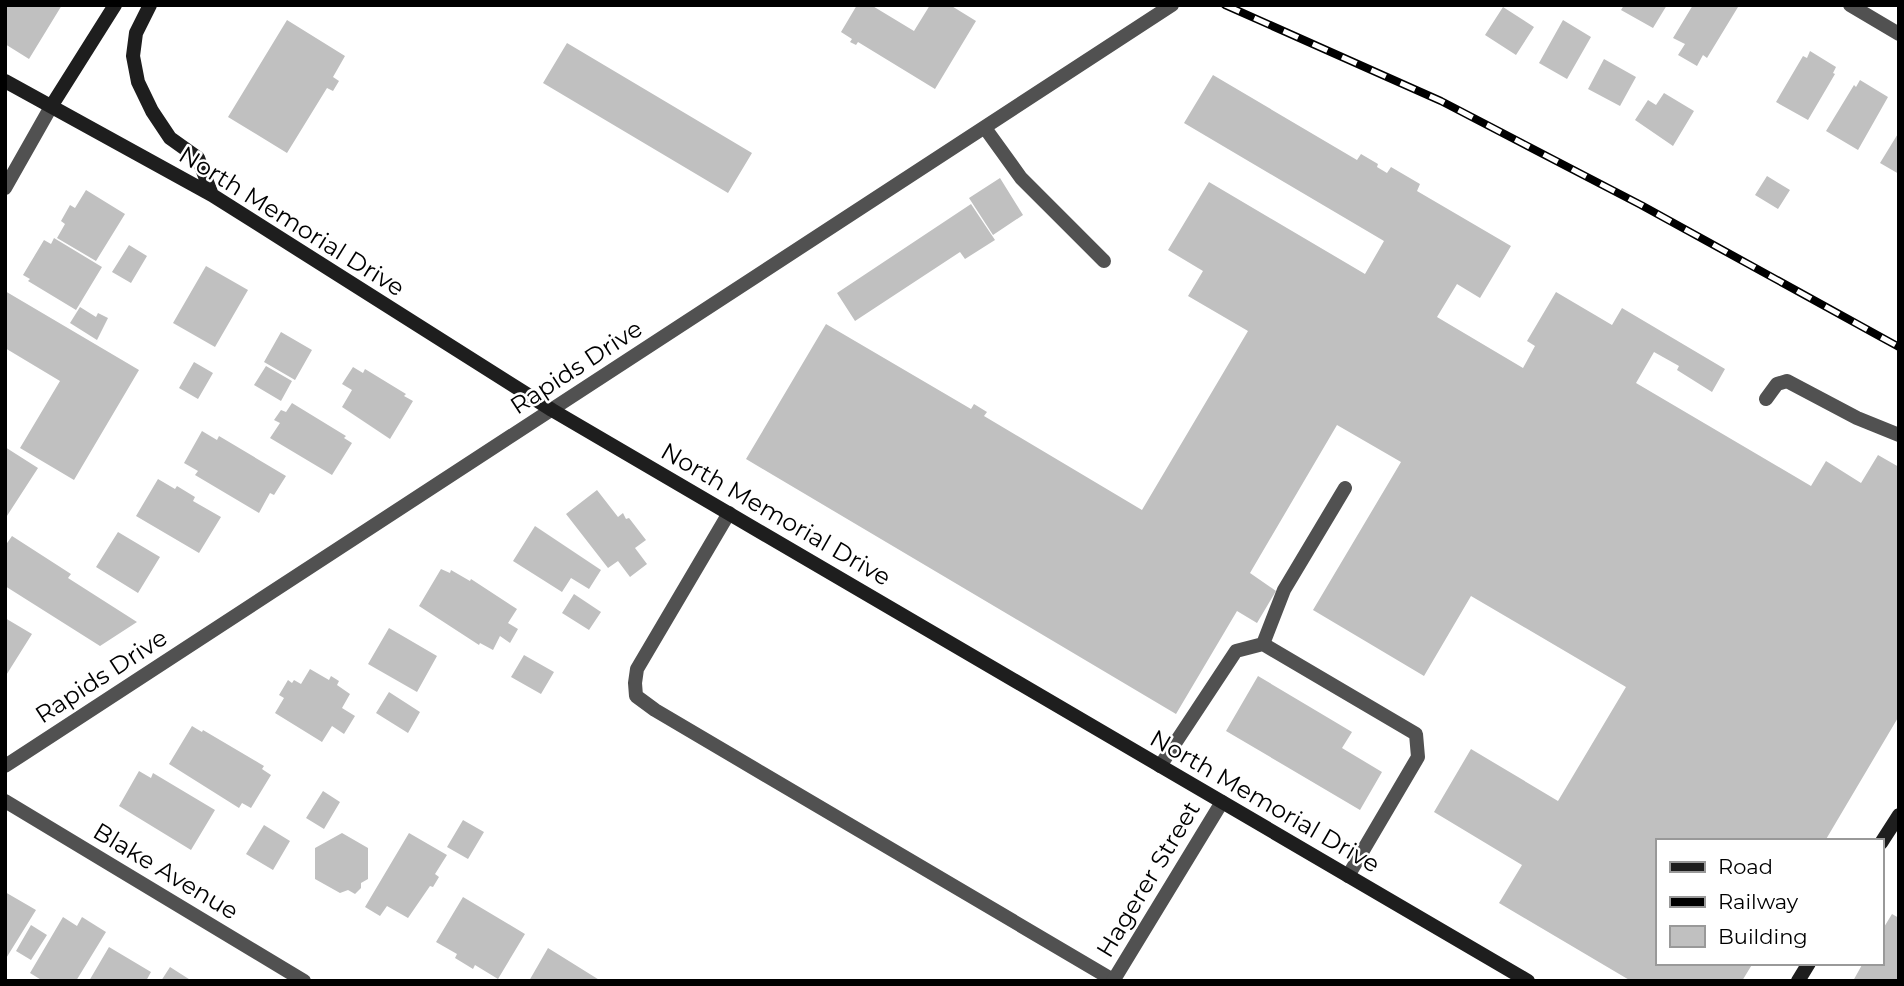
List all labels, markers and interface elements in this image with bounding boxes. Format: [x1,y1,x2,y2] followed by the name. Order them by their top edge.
[174,140,410,302] street label: North Memorial Drive
[505,314,647,420] street label: Rapids Drive
[656,436,896,592] street label: North Memorial Drive
[30,623,172,729] street label: Rapids Drive
[1145,723,1385,879] street label: North Memorial Drive
[1090,796,1206,962] street label: Hagerer Street
[88,816,244,926] street label: Blake Avenue
[1656,839,1883,965] legend
[1718,854,1773,879] text: Road
[1718,889,1799,914] text: Railway
[1718,924,1808,949] text: Building

